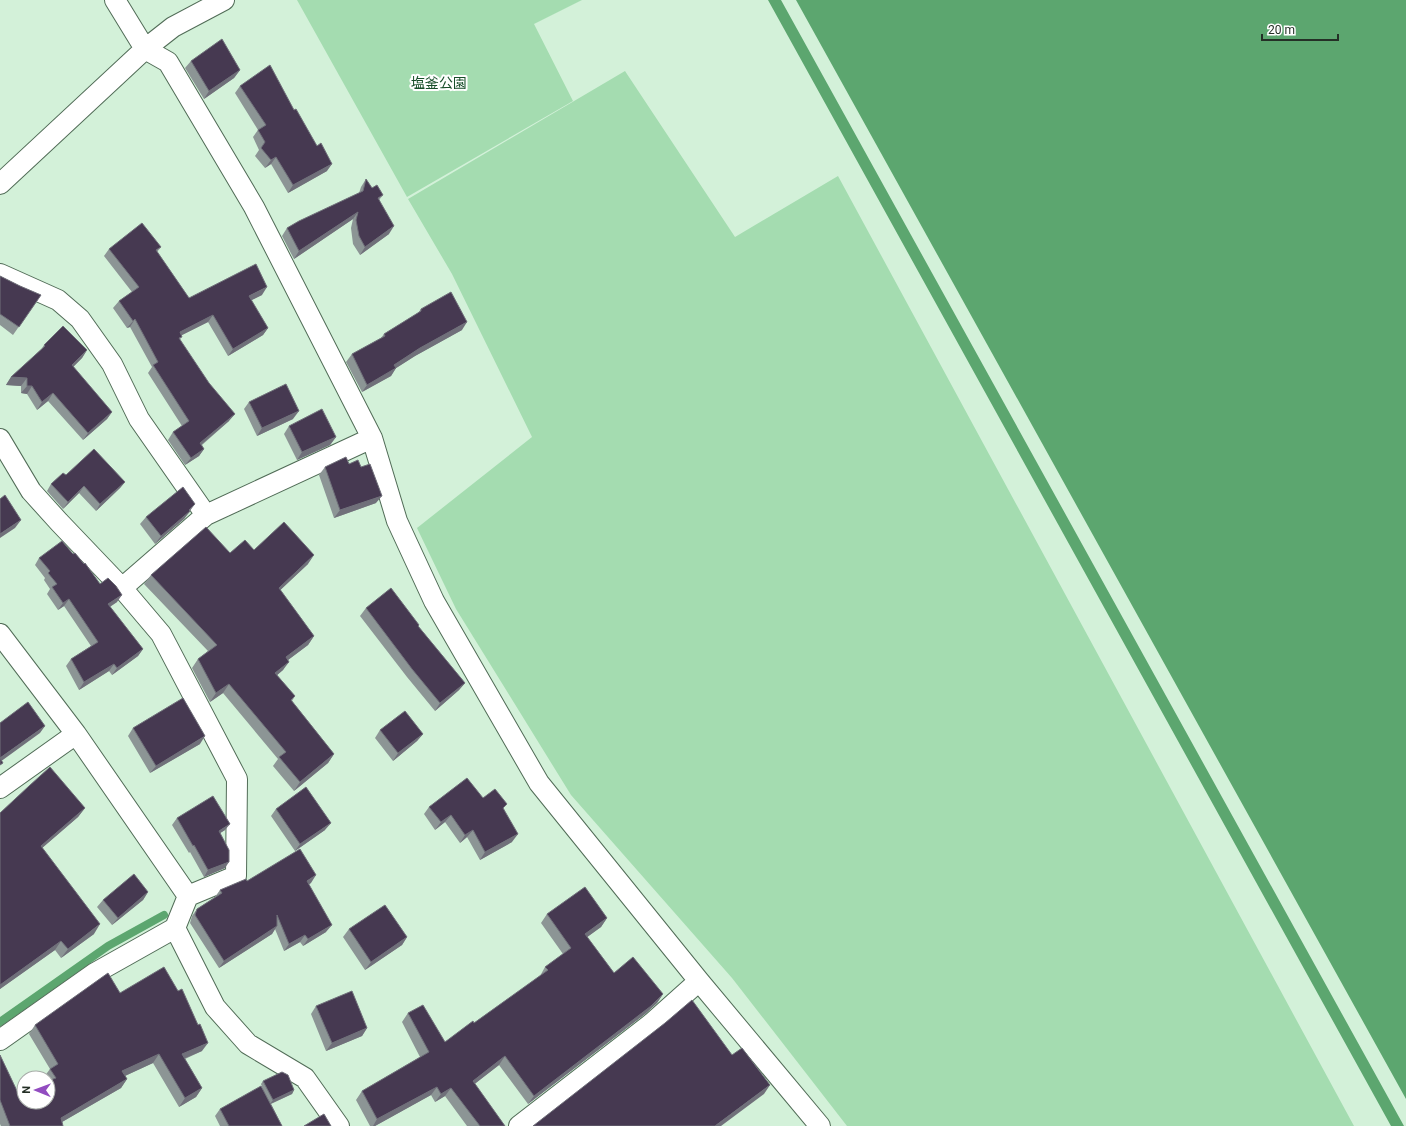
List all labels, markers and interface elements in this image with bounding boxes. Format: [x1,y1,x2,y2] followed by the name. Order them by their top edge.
[1262,16,1338,42] scale bar
[1268,23,1295,37] text: 20 m
[411,75,467,91] park label: 塩釜公園
[16,1070,56,1110] north arrow
[20,1086,33,1094] text: N

